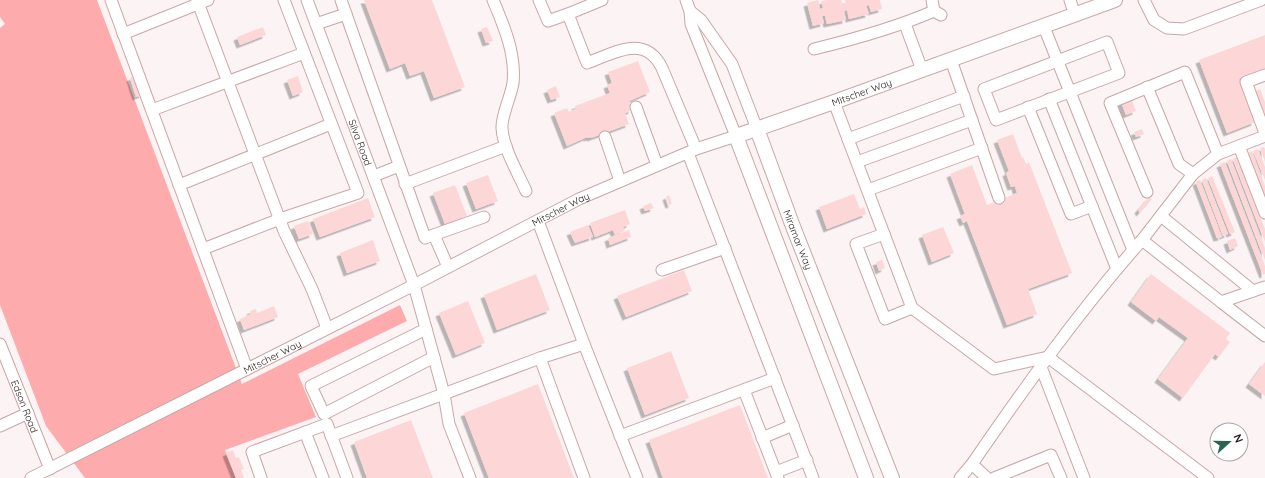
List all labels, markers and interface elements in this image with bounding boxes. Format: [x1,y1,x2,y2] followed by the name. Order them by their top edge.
[830,75,894,109] street label: Mitscher Way
[346,117,375,167] street label: Silva Road
[529,189,591,229] street label: Mitscher Way
[781,208,816,271] street label: Miramar Way
[241,336,303,377] street label: Mitscher Way
[8,378,41,435] street label: Edson Road
[1209,422,1249,462] north arrow
[1230,432,1246,445] text: N

